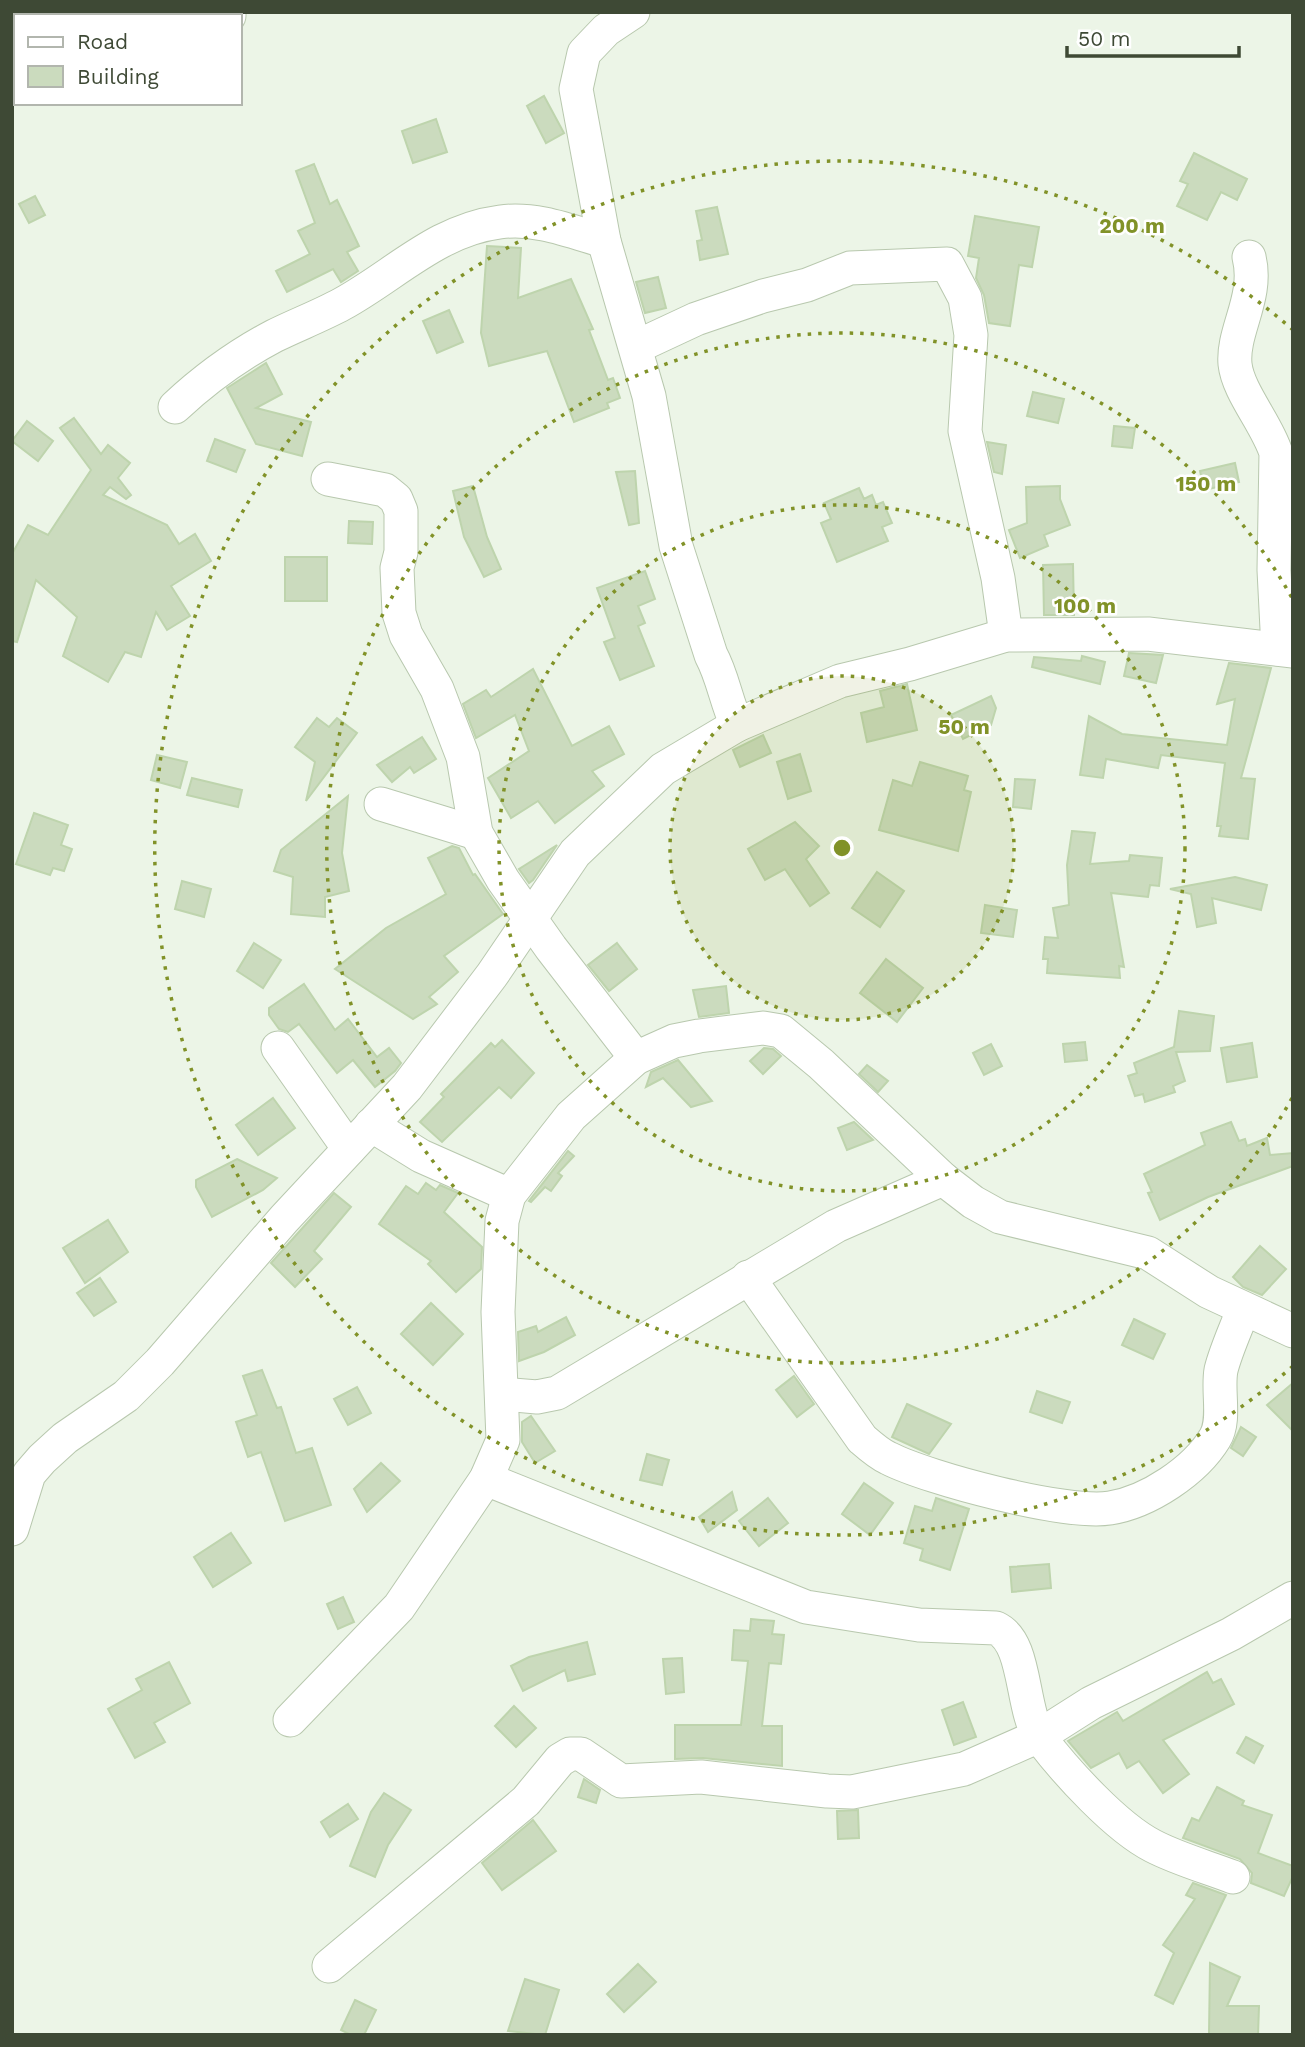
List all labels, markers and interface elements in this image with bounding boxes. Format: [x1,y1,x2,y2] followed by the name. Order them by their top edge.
[14,14,242,105] legend
[1067,14,1238,58] scale bar
[1078,26,1130,51] text: 50 m
[77,29,128,54] text: Road
[77,64,159,89] text: Building
[1099,213,1165,238] text: 200 m
[1176,471,1236,496] text: 150 m
[1054,593,1116,618] text: 100 m
[938,714,990,739] text: 50 m
[830,836,854,860] centre of rings

